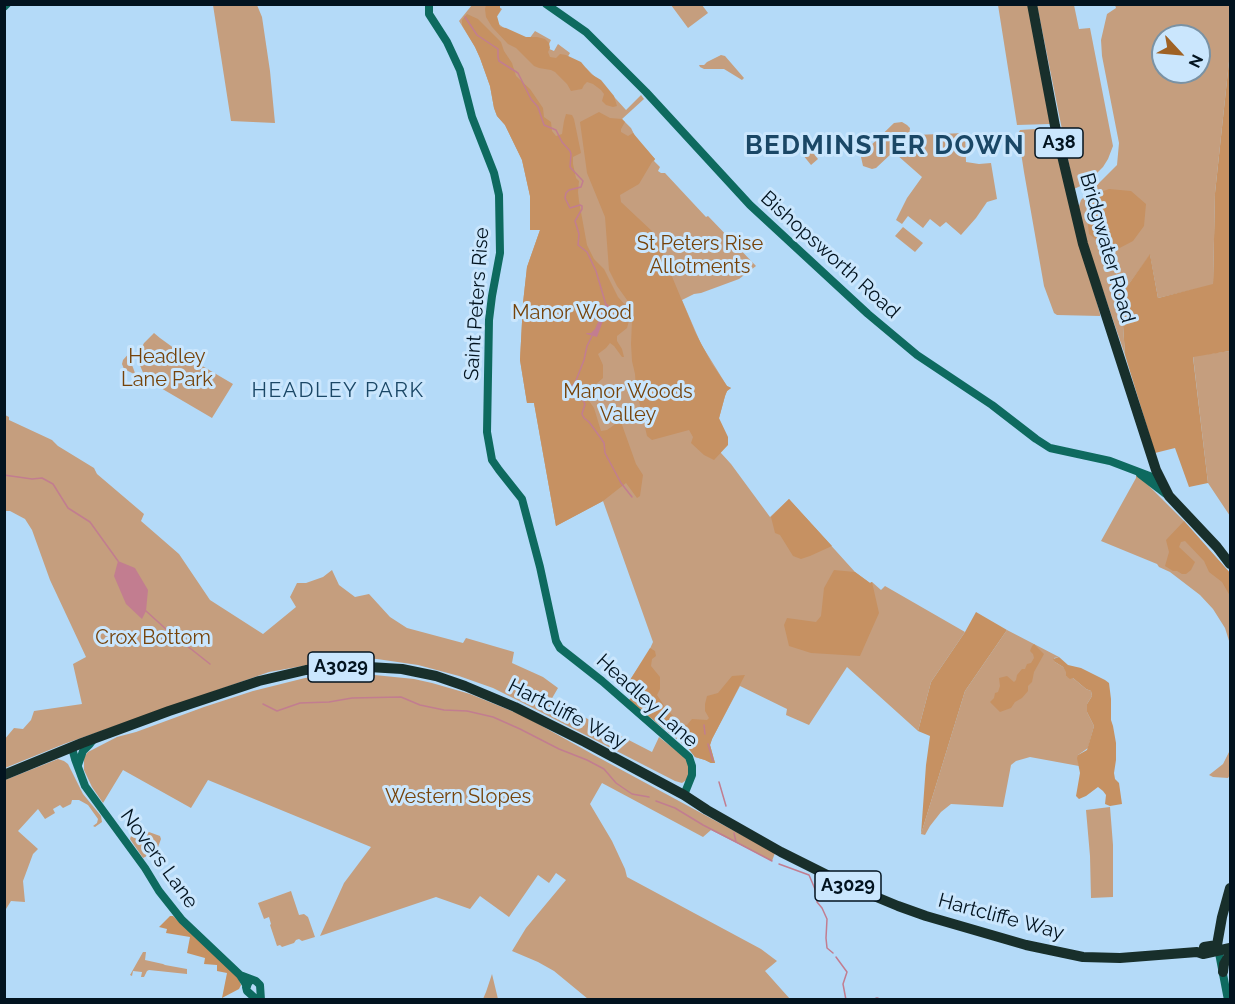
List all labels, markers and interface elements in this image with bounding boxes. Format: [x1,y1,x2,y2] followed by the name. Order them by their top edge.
[1151,24,1211,84] north arrow
[1185,52,1207,71] text: N
[1035,128,1083,158] road number: A38
[745,130,1025,162] district label: BEDMINSTER DOWN
[1074,170,1140,326] street label: Bridgwater Road
[755,186,905,324] street label: Bishopsworth Road
[460,227,494,381] street label: Saint Peters Rise
[637,232,763,279] park label: St Peters Rise Allotments
[512,301,632,325] park label: Manor Wood
[121,345,213,392] park label: Headley Lane Park
[252,378,424,404] district label: HEADLEY PARK
[563,380,693,427] park label: Manor Woods Valley
[95,626,211,650] park label: Crox Bottom
[591,649,703,753] street label: Headley Lane
[308,652,374,682] road number: A3029
[504,674,630,754] street label: Hartcliffe Way
[385,785,531,809] park label: Western Slopes
[115,805,203,913] street label: Novers Lane
[815,871,881,901] road number: A3029
[935,889,1067,945] street label: Hartcliffe Way

